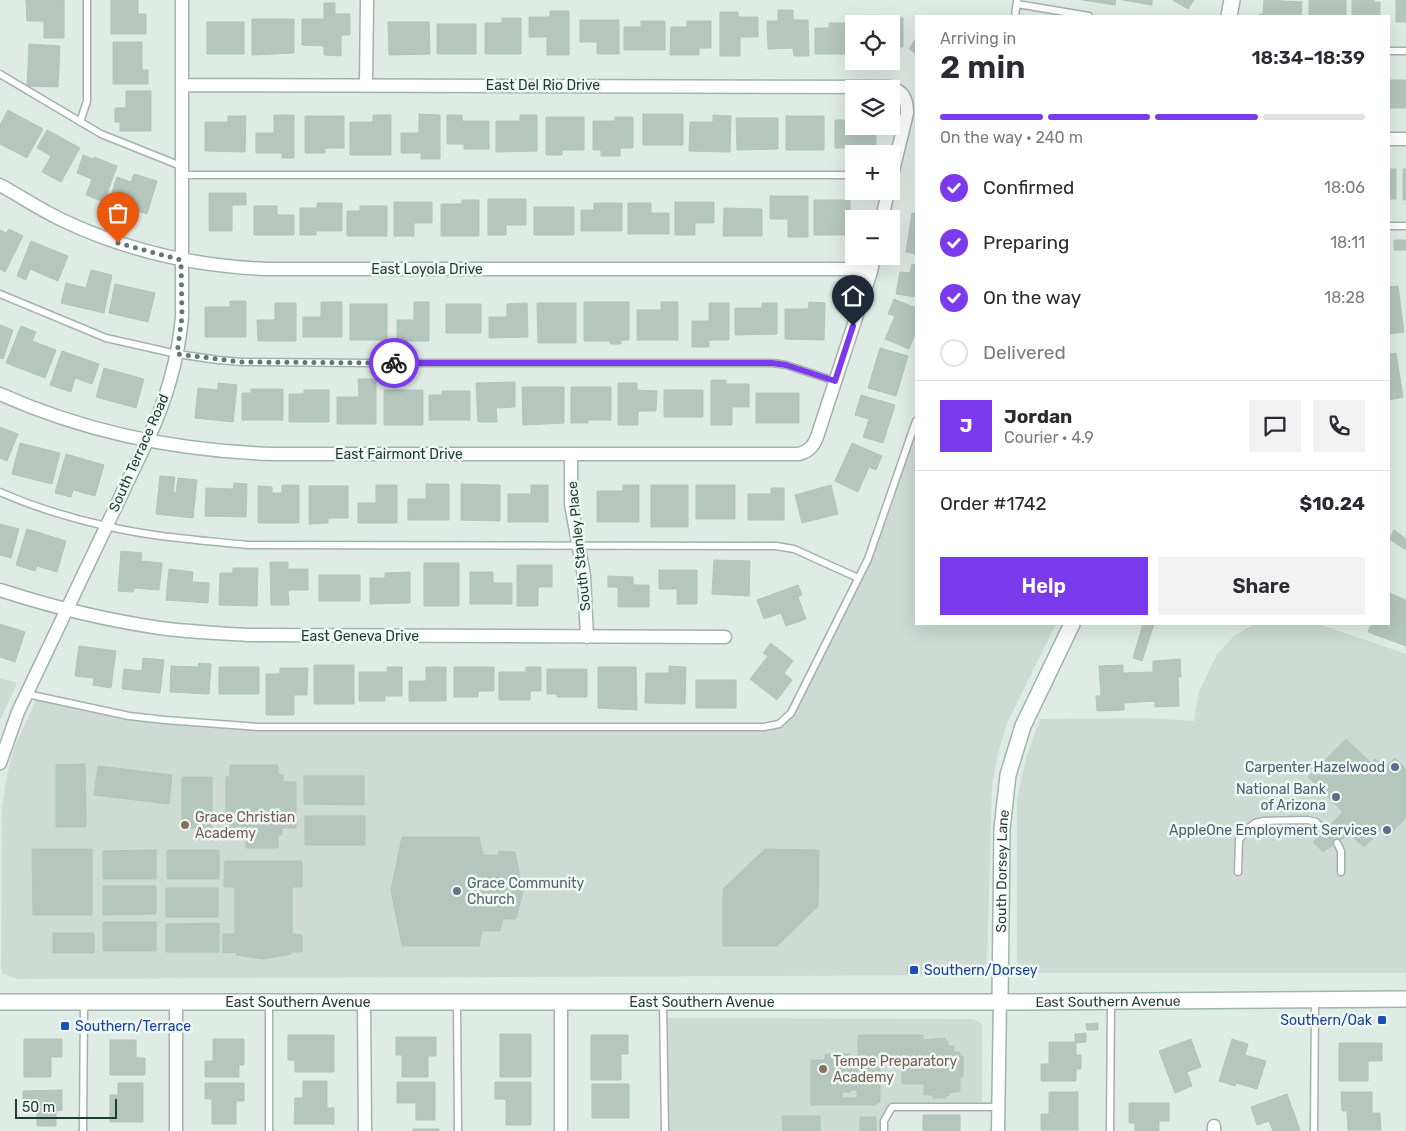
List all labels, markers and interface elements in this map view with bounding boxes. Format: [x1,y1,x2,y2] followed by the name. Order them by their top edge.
[845,15,900,265] map controls
[845,15,900,70] button: locate
[940,29,1016,48] text: Arriving in
[1251,46,1365,69] text: 18:34–18:39
[940,48,1025,86] text: 2 min
[486,77,600,94] street label: East Del Rio Drive
[845,80,900,135] button: layers
[940,128,1083,147] text: On the way · 240 m
[845,145,900,200] button: +
[940,174,968,202] icon: check
[983,176,1074,199] text: Confirmed
[1324,178,1365,197] text: 18:06
[97,192,139,243] pin
[104,199,132,227] icon: bag
[845,210,900,265] button: −
[940,229,968,257] icon: check
[983,231,1069,254] text: Preparing
[1330,233,1365,252] text: 18:11
[371,261,483,278] street label: East Loyola Drive
[832,275,874,326] pin
[839,282,867,310] icon: home
[940,284,968,312] icon: check
[983,286,1081,309] text: On the way
[1324,288,1365,307] text: 18:28
[369,338,419,388] courier
[983,341,1066,364] text: Delivered
[380,349,408,377] icon: bike
[105,391,173,515] street label: South Terrace Road
[1249,400,1301,452] button: chat
[1313,400,1365,452] button: phone
[1004,405,1072,428] text: Jordan
[960,414,972,437] text: J
[1004,428,1094,447] text: Courier · 4.9
[335,446,463,463] street label: East Fairmont Drive
[564,480,594,612] street label: South Stanley Place
[940,492,1047,515] text: Order #1742
[1299,492,1365,515] text: $10.24
[940,557,1148,615] button: Help
[1158,557,1365,615] button: Share
[301,628,419,645] street label: East Geneva Drive
[1245,759,1385,776] place label: Carpenter Hazelwood
[1389,761,1401,773] marker: Carpenter Hazelwood
[1236,781,1327,814] place label: National Bank of Arizona
[1330,791,1342,803] marker: National Bank of Arizona
[992,808,1013,933] street label: South Dorsey Lane
[195,809,295,842] place label: Grace Christian Academy
[179,819,191,831] marker: Grace Christian Academy
[1169,822,1377,839] place label: AppleOne Employment Services
[1381,824,1393,836] marker: AppleOne Employment Services
[467,875,584,908] place label: Grace Community Church
[451,885,463,897] marker: Grace Community Church
[924,962,1038,979] place label: Southern/Dorsey
[908,964,920,976] marker: Southern/Dorsey
[1035,992,1181,1010] street label: East Southern Avenue
[225,994,371,1011] street label: East Southern Avenue
[629,994,775,1011] street label: East Southern Avenue
[1280,1012,1373,1029] place label: Southern/Oak
[1376,1014,1388,1026] marker: Southern/Oak
[75,1018,191,1035] place label: Southern/Terrace
[59,1020,71,1032] marker: Southern/Terrace
[833,1053,957,1086] place label: Tempe Preparatory Academy
[817,1063,829,1075] marker: Tempe Preparatory Academy
[15,1096,118,1119] scale bar
[22,1099,55,1116] text: 50 m

